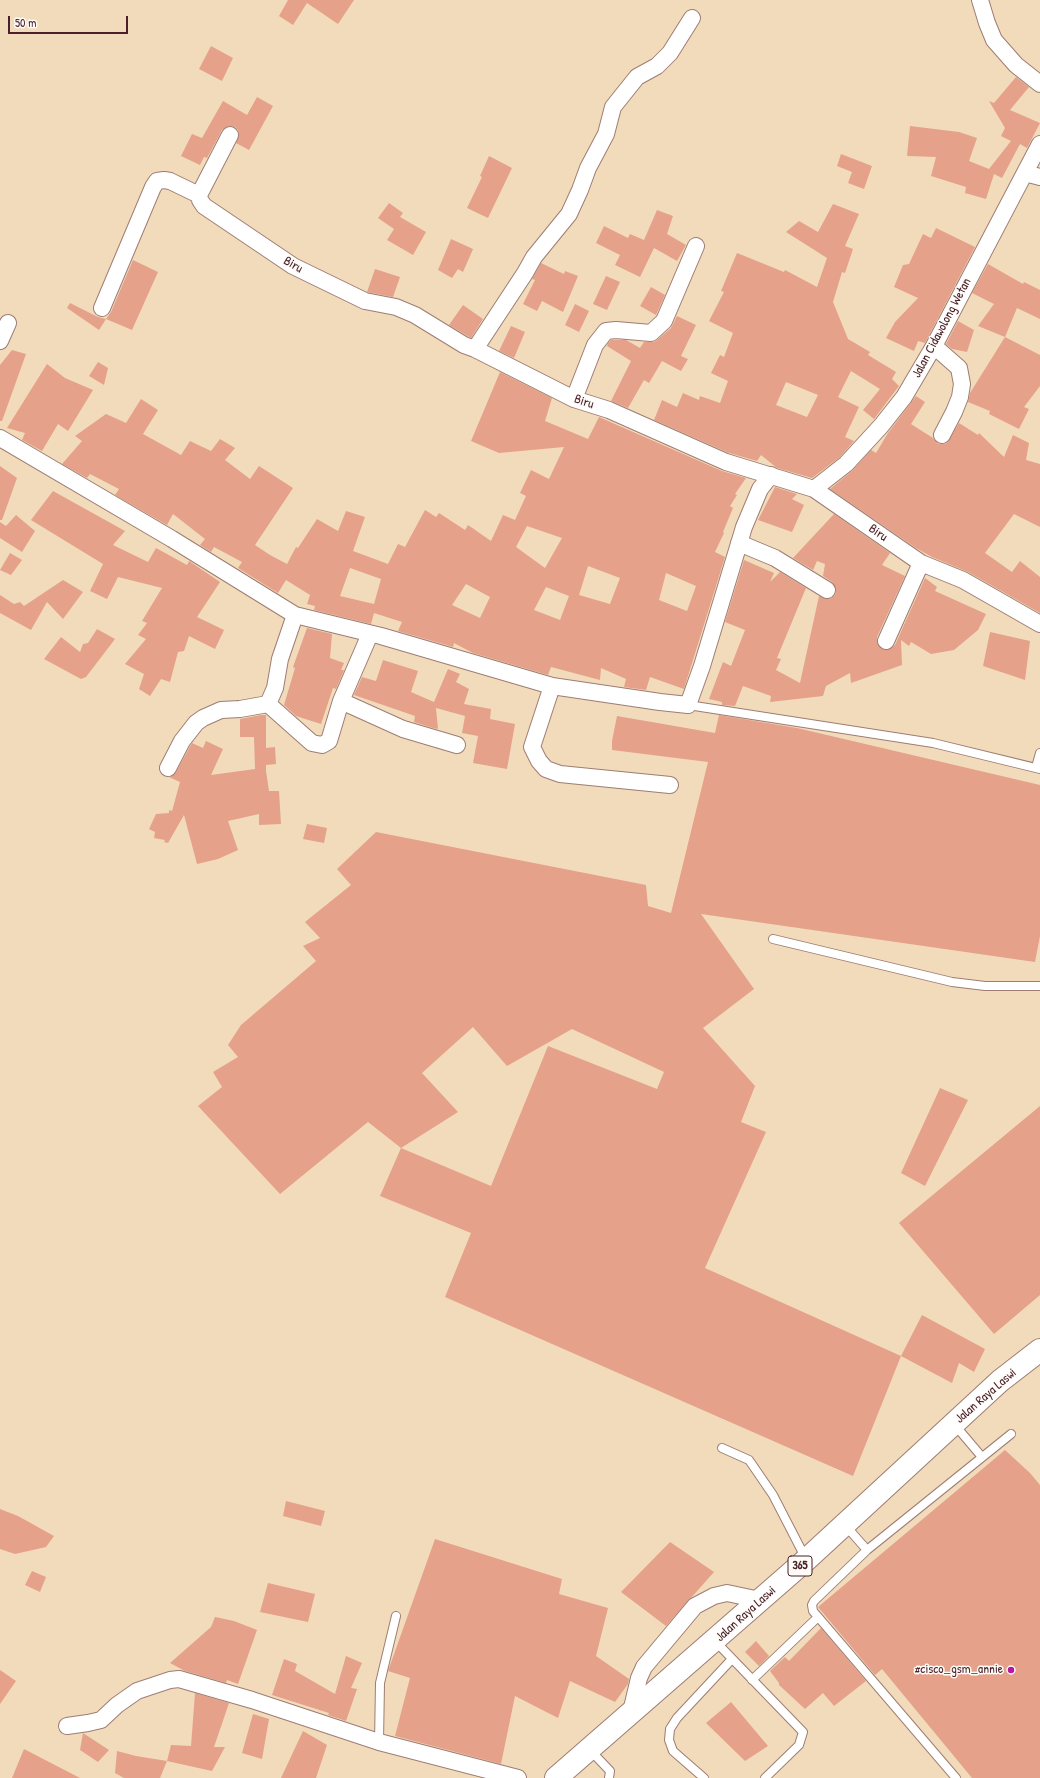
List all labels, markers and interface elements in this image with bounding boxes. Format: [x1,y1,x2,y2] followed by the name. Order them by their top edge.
[10,8,130,34] scale bar
[15,14,36,31] text: 50 m
[281,253,305,277] street label: Biru
[909,275,975,381] street label: Jalan Cidawolong Wetan
[572,391,596,413] street label: Biru
[865,521,891,545] street label: Biru
[952,1365,1020,1427] street label: Jalan Raya Laswi
[788,1556,812,1576] road number: 365
[713,1583,779,1645] street label: Jalan Raya Laswi
[914,1662,1003,1678] place label: #cisco_gsm_annie
[1006,1665,1016,1675] marker: #cisco_gsm_annie

